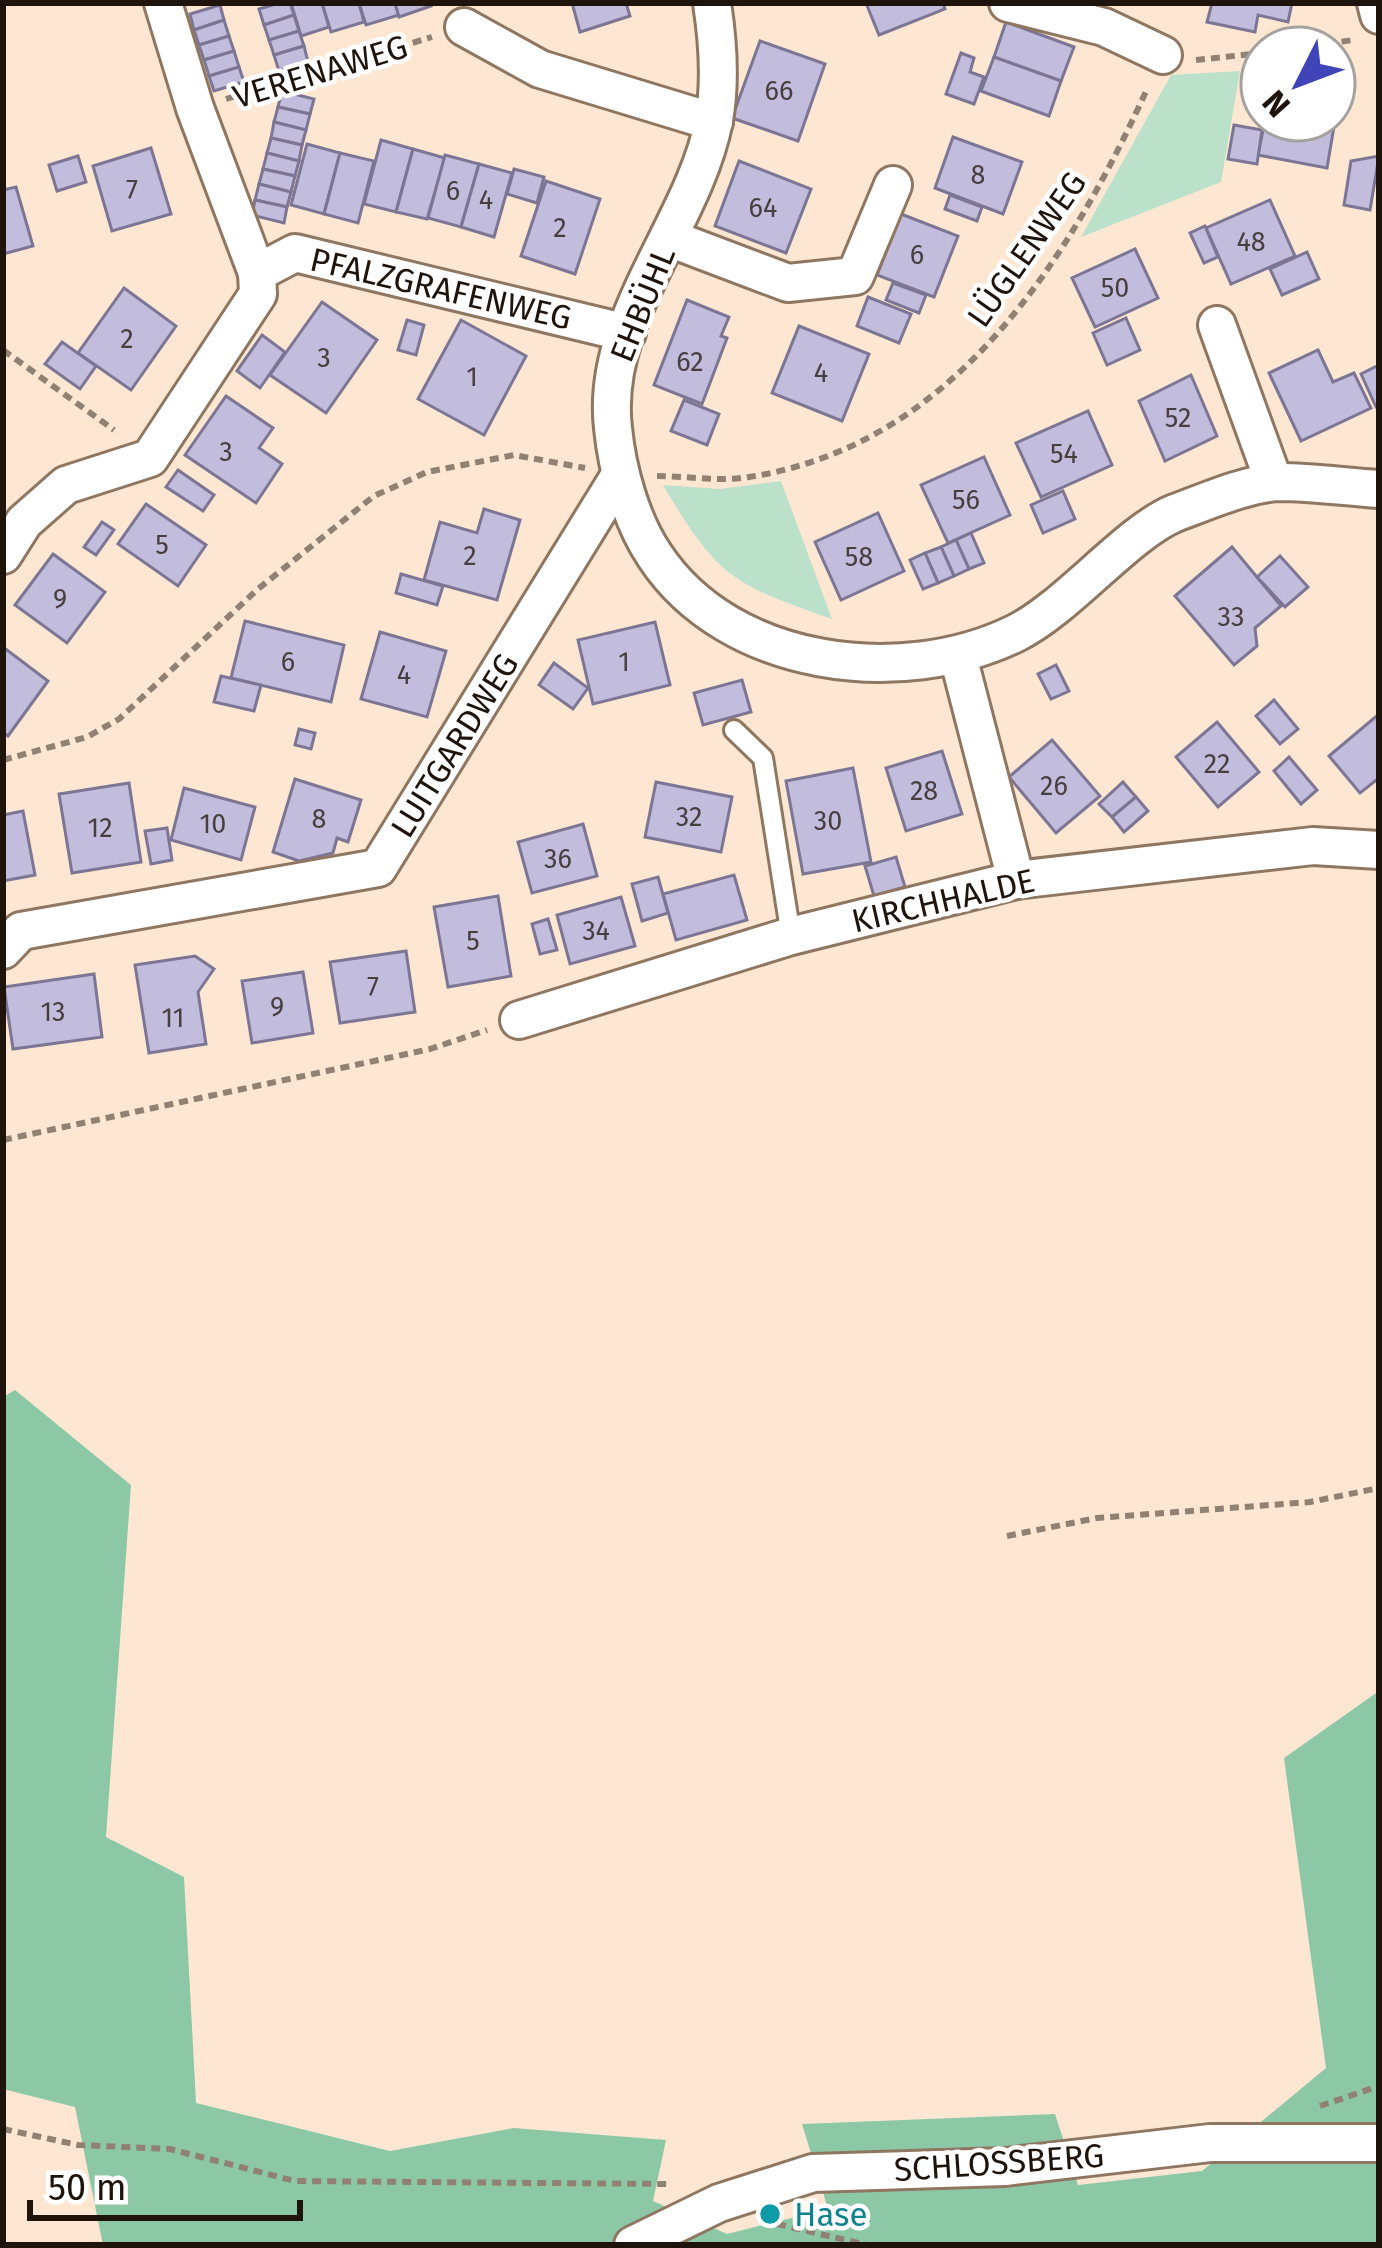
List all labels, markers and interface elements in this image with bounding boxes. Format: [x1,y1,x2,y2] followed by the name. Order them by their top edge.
[1238,24,1358,144] north arrow
[228,26,412,117] street label: VERENAWEG
[765,75,793,107] house number: 66
[1254,82,1299,125] text: N
[971,159,985,191] house number: 8
[959,164,1095,335] street label: LÜGLENWEG
[126,174,138,206] house number: 7
[446,175,460,207] house number: 6
[479,184,493,216] house number: 4
[749,192,777,224] house number: 64
[553,212,567,244] house number: 2
[1236,226,1266,258] house number: 48
[306,239,575,338] street label: PFALZGRAFENWEG
[910,239,924,271] house number: 6
[602,241,684,368] street label: EHBÜHL
[1101,272,1129,304] house number: 50
[120,323,134,355] house number: 2
[317,342,331,374] house number: 3
[676,346,704,378] house number: 62
[814,357,828,389] house number: 4
[466,361,478,393] house number: 1
[1165,402,1191,434] house number: 52
[219,436,233,468] house number: 3
[1050,438,1078,470] house number: 54
[952,484,980,516] house number: 56
[155,529,169,561] house number: 5
[463,540,477,572] house number: 2
[845,541,873,573] house number: 58
[53,583,67,615] house number: 9
[1218,601,1244,633] house number: 33
[281,646,295,678] house number: 6
[382,646,527,845] street label: LUITGARDWEG
[618,646,630,678] house number: 1
[397,659,411,691] house number: 4
[1204,748,1230,780] house number: 22
[1040,770,1068,802] house number: 26
[910,775,938,807] house number: 28
[676,801,702,833] house number: 32
[312,803,326,835] house number: 8
[814,805,842,837] house number: 30
[200,808,226,840] house number: 10
[87,812,113,844] house number: 12
[544,843,572,875] house number: 36
[848,861,1039,941] street label: KIRCHHALDE
[582,915,610,947] house number: 34
[466,925,480,957] house number: 5
[367,971,379,1003] house number: 7
[270,991,284,1023] house number: 9
[40,996,66,1028] house number: 13
[161,1002,185,1034] house number: 11
[893,2136,1105,2190] street label: SCHLOSSBERG
[30,2146,300,2220] scale bar
[48,2166,127,2210] text: 50 m
[794,2195,867,2235] place label: Hase
[757,2201,783,2227] marker: Hase

